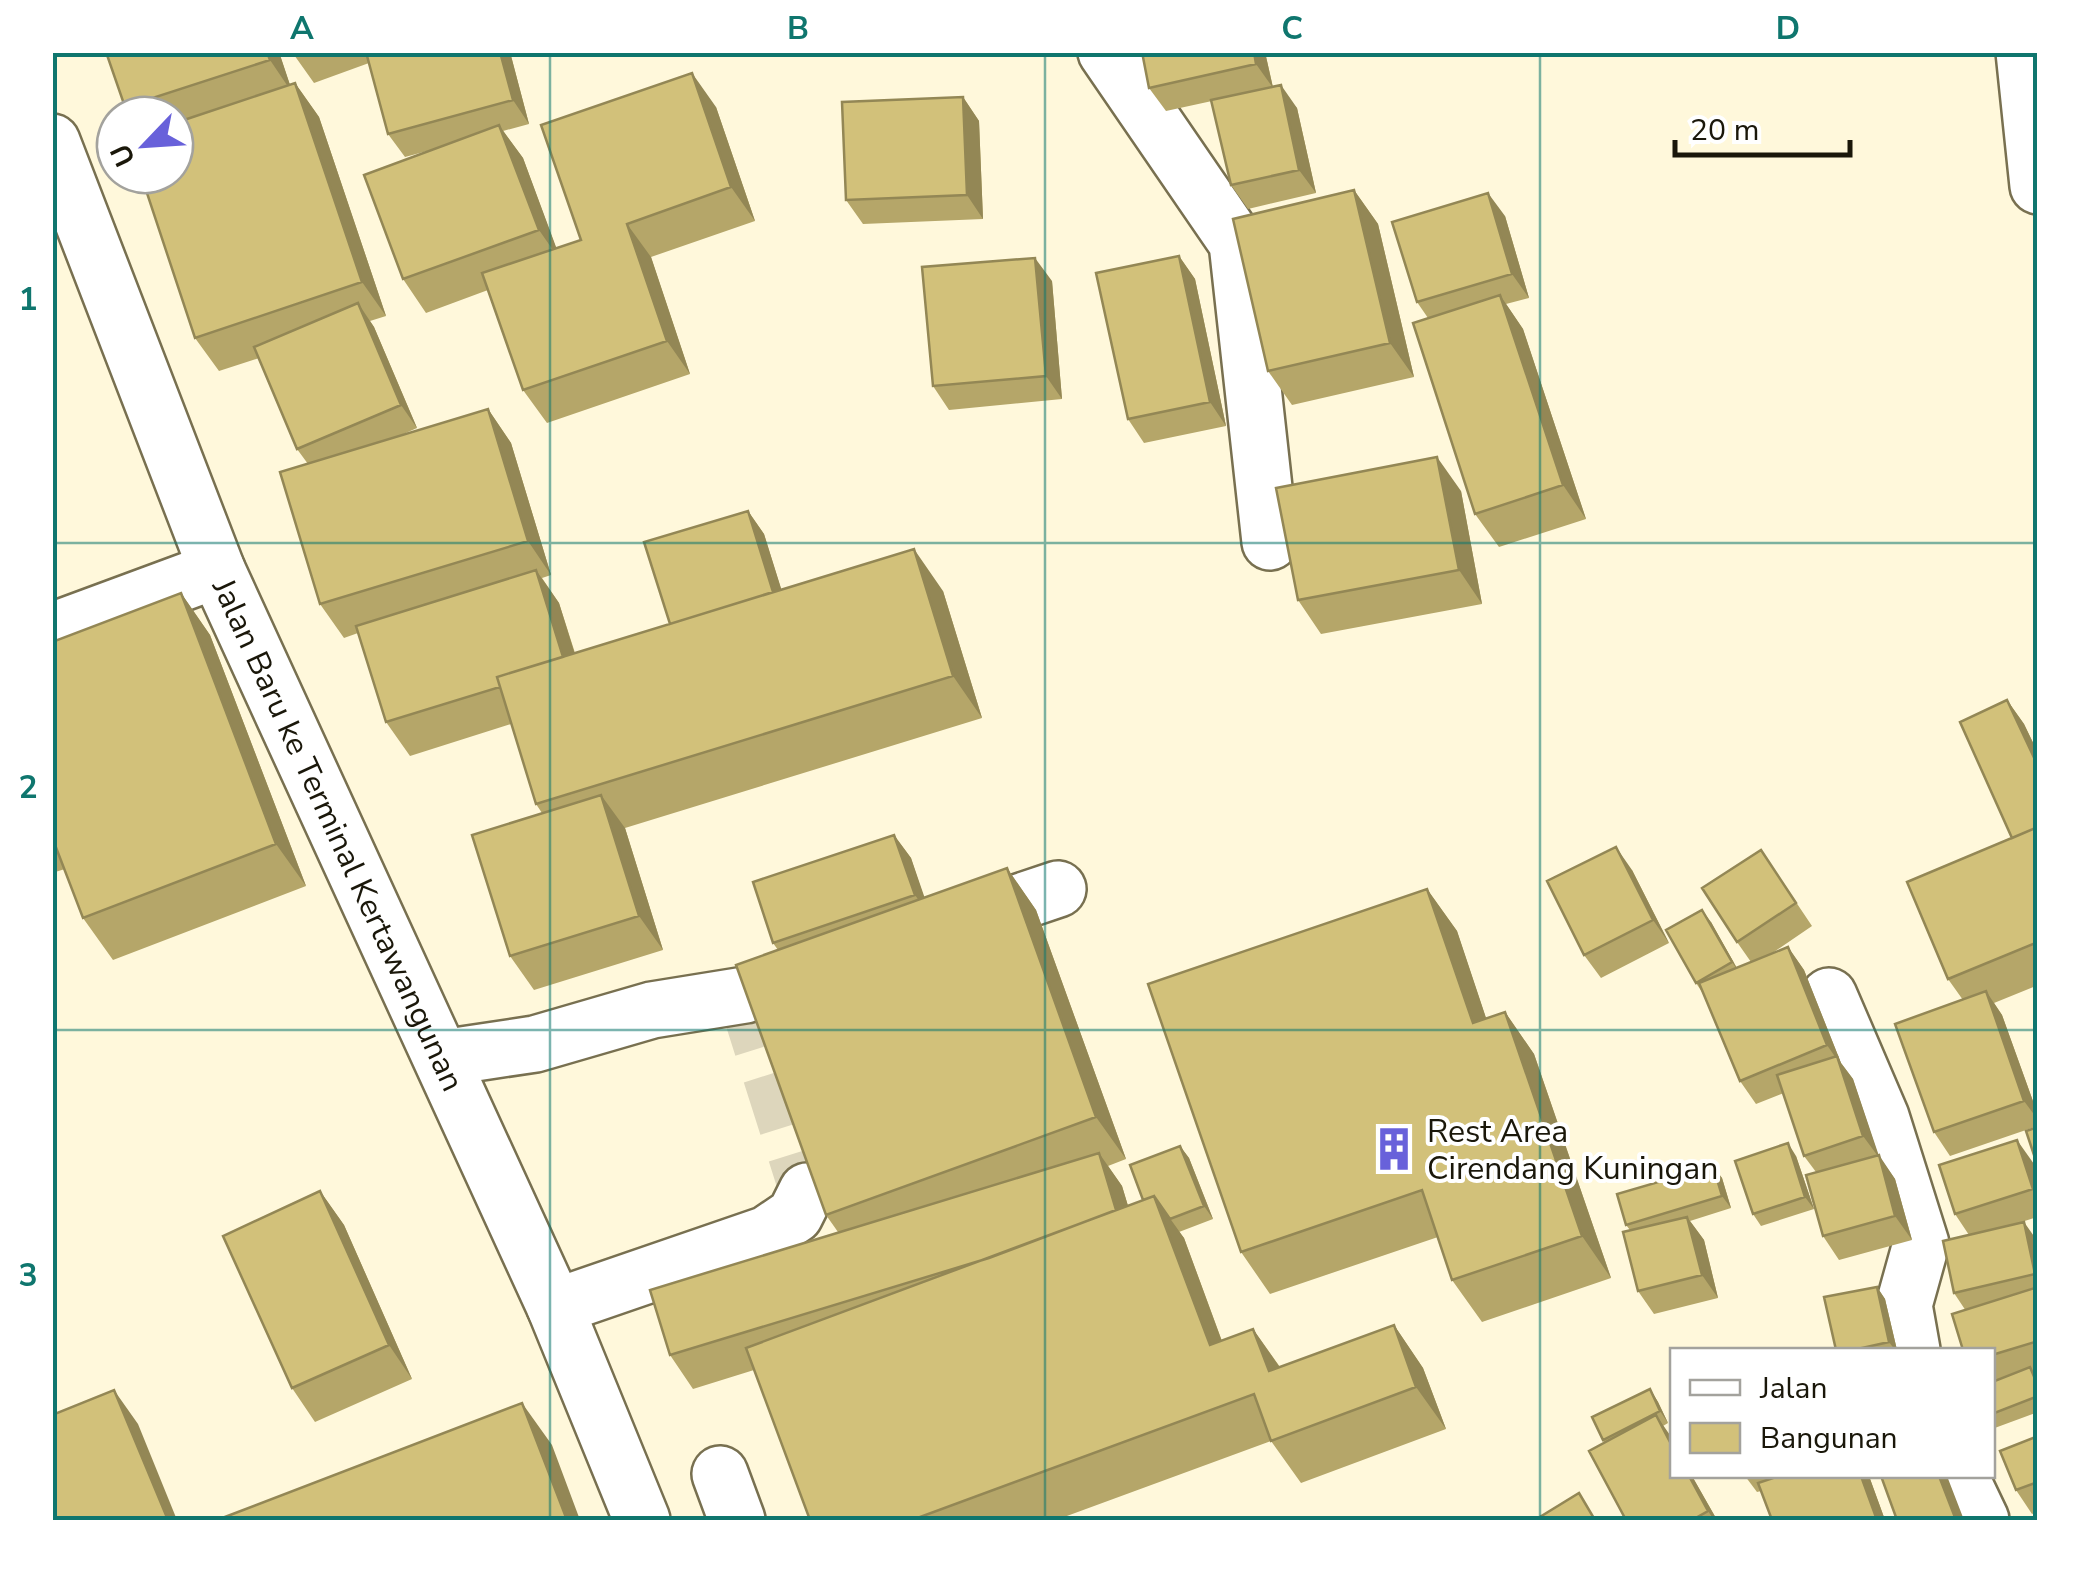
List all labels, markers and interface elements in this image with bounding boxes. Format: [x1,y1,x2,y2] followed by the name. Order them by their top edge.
[290,7,314,50] text: A
[787,7,809,50] text: B
[1281,7,1303,50] text: C
[1776,7,1800,50] text: D
[95,95,195,195] north arrow
[1675,95,1850,157] scale bar
[1690,110,1759,151] text: 20 m
[102,138,145,173] text: U
[18,278,38,321] text: 1
[201,571,474,1098] street label: Jalan Baru ke Terminal Kertawangunan
[18,766,38,809] text: 2
[1427,1110,1718,1190] place label: Rest Area Cirendang Kuningan
[1370,1125,1418,1173] building icon: Rest Area Cirendang Kuningan
[18,1254,38,1297] text: 3
[1670,1348,1995,1478] legend
[1759,1368,1827,1409] text: Jalan
[1760,1418,1898,1459] text: Bangunan

